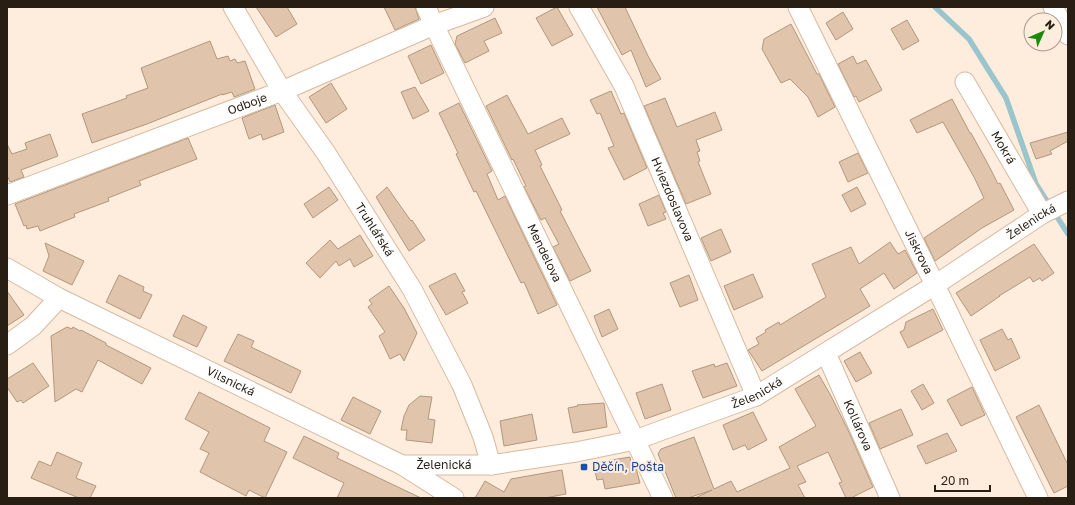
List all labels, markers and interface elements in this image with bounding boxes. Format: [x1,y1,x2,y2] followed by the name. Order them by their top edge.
[1023,12,1063,52] north arrow
[1043,17,1058,32] text: N
[225,89,269,118] street label: Odboje
[988,128,1019,167] street label: Mokrá
[648,155,697,243] street label: Hviezdoslavova
[352,200,398,259] street label: Truhlářská
[1004,200,1058,242] street label: Želenická
[524,221,565,284] street label: Mendelova
[902,227,936,276] street label: Jiskrova
[204,363,258,399] street label: Vilsnická
[729,374,785,411] street label: Želenická
[841,397,876,453] street label: Kollárova
[416,457,472,472] street label: Želenická
[592,459,664,474] place label: Děčín, Pošta
[579,462,589,472] marker: Děčín, Pošta
[935,467,990,493] scale bar
[941,473,969,488] text: 20 m

